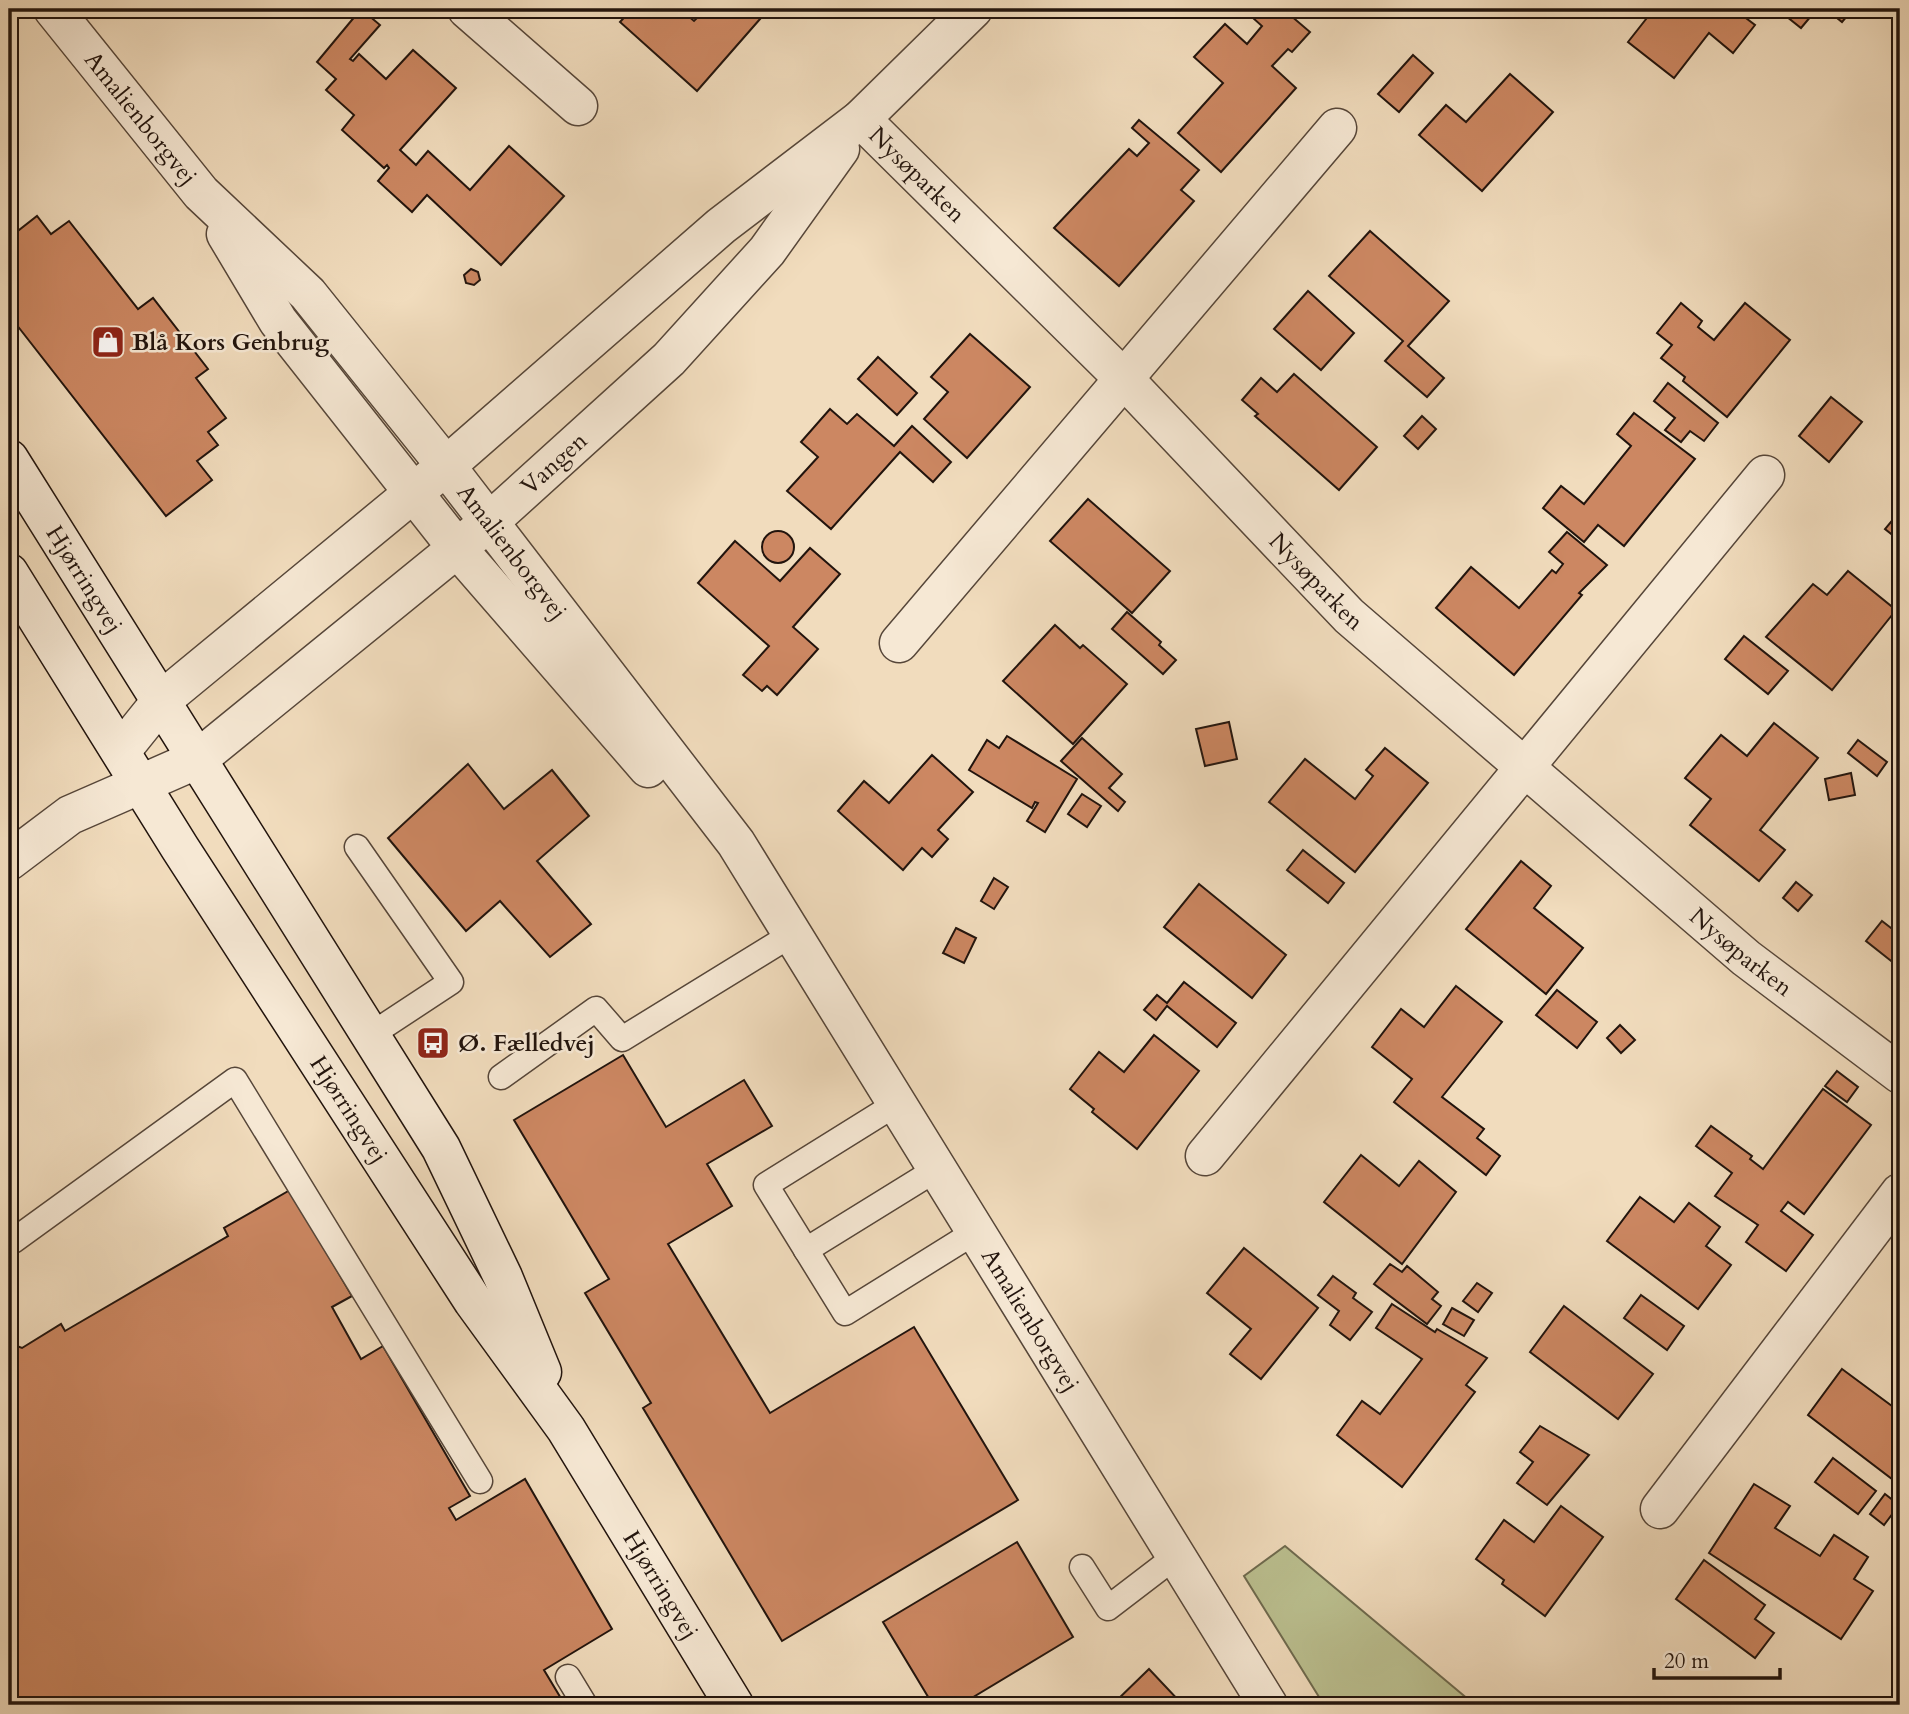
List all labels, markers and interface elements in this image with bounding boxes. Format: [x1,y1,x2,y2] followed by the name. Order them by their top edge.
[76,45,204,192] street label: Amalienborgvej
[861,120,973,230] street label: Nysøparken
[89,323,127,361] shop icon: Blå Kors Genbrug
[132,326,330,359] place label: Blå Kors Genbrug
[514,424,595,503] street label: Vangen
[449,477,574,627] street label: Amalienborgvej
[38,519,130,640] street label: Hjørringvej
[1261,525,1371,639] street label: Nysøparken
[1682,900,1799,1005] street label: Nysøparken
[414,1024,452,1062] bus stop icon: Ø. Fælledvej
[458,1027,595,1060] place label: Ø. Fælledvej
[302,1050,395,1170] street label: Hjørringvej
[973,1242,1087,1398] street label: Amalienborgvej
[615,1525,706,1646] street label: Hjørringvej
[1654,1637,1780,1681] scale bar
[1664,1647,1709,1676] text: 20 m

